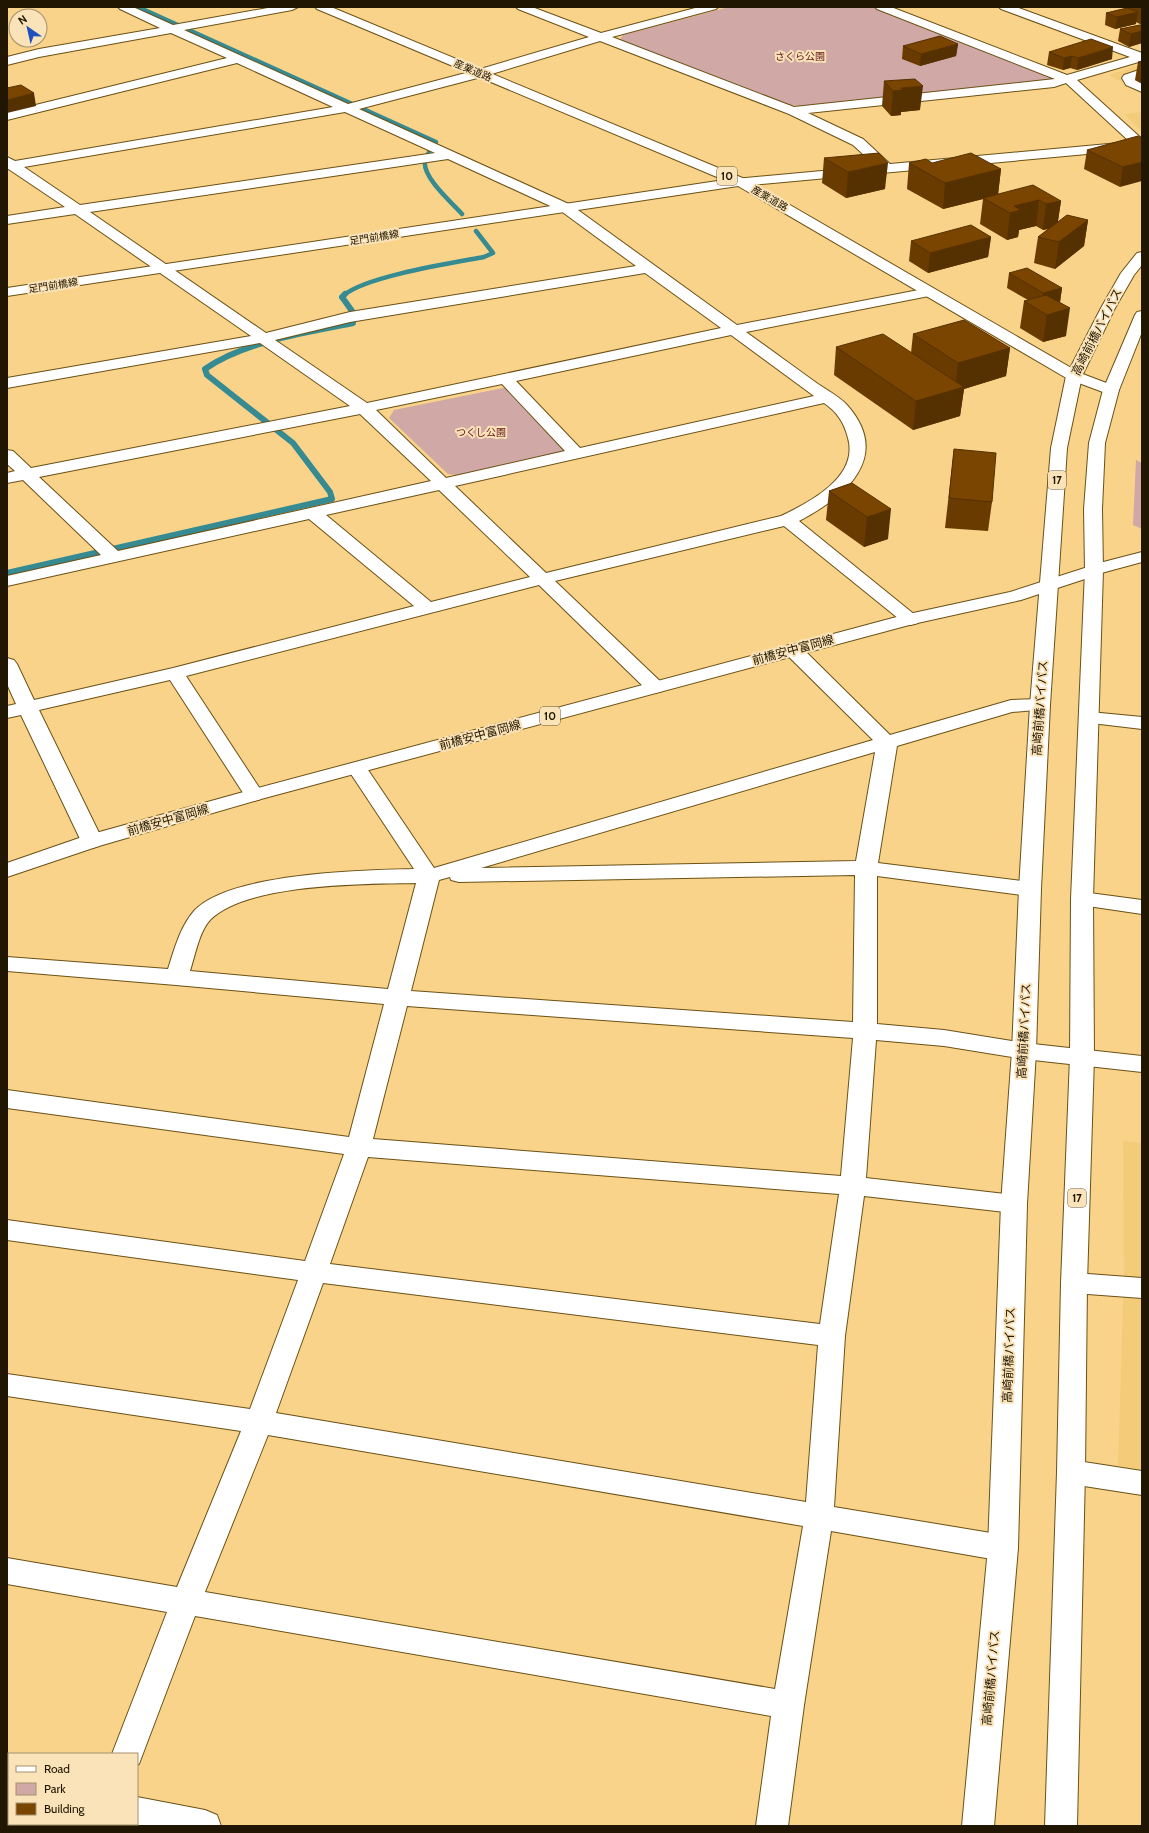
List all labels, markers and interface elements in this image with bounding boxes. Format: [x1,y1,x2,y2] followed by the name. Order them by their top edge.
[8,8,48,48] north arrow
[15,12,30,28] text: N
[775,50,825,63] park label: さくら公園
[452,57,494,84] street label: 産業道路
[717,167,737,185] road number: 10
[749,183,790,214] street label: 産業道路
[348,227,400,248] street label: 足門前橋線
[27,275,79,296] street label: 足門前橋線
[1068,286,1125,378] street label: 高崎前橋バイパス
[456,426,506,439] park label: つくし公園
[1048,471,1066,489] road number: 17
[750,631,835,668] street label: 前橋安中富岡線
[1029,660,1050,756] street label: 高崎前橋バイパス
[540,707,560,725] road number: 10
[437,716,522,753] street label: 前橋安中富岡線
[125,801,210,838] street label: 前橋安中富岡線
[1014,983,1033,1079] street label: 高崎前橋バイパス
[1068,1189,1086,1207] road number: 17
[999,1307,1018,1403] street label: 高崎前橋バイパス
[979,1630,1002,1726] street label: 高崎前橋バイパス
[8,1753,138,1825] legend
[44,1761,70,1776] text: Road
[44,1781,66,1796] text: Park
[44,1801,86,1816] text: Building

